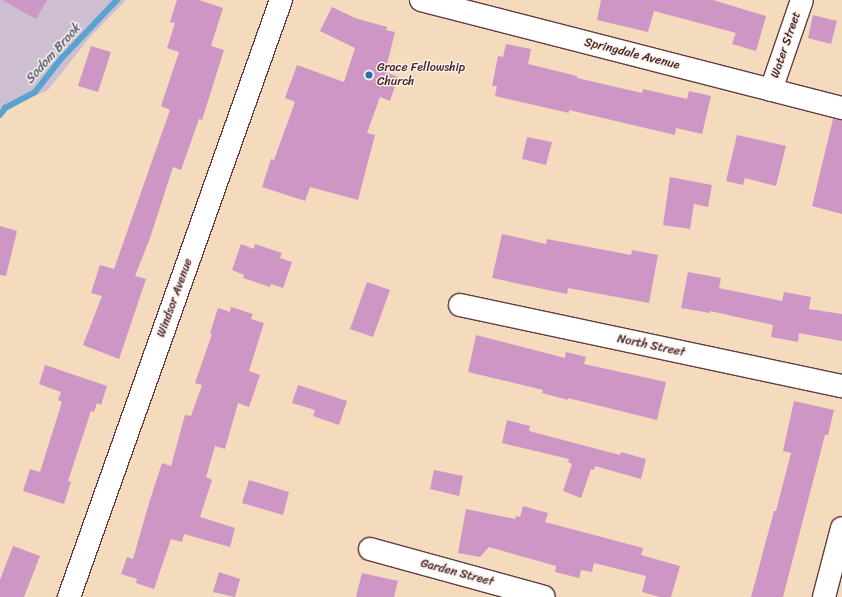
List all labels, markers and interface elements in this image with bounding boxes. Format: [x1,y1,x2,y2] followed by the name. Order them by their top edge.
[768,10,804,80] street label: Water Street
[22,21,84,87] water label: Sodom Brook
[583,35,681,73] street label: Springdale Avenue
[377,61,466,89] place label: Grace Fellowship Church
[364,70,374,80] marker: Grace Fellowship Church
[154,257,196,339] street label: Windsor Avenue
[616,332,686,360] street label: North Street
[419,556,495,590] street label: Garden Street

